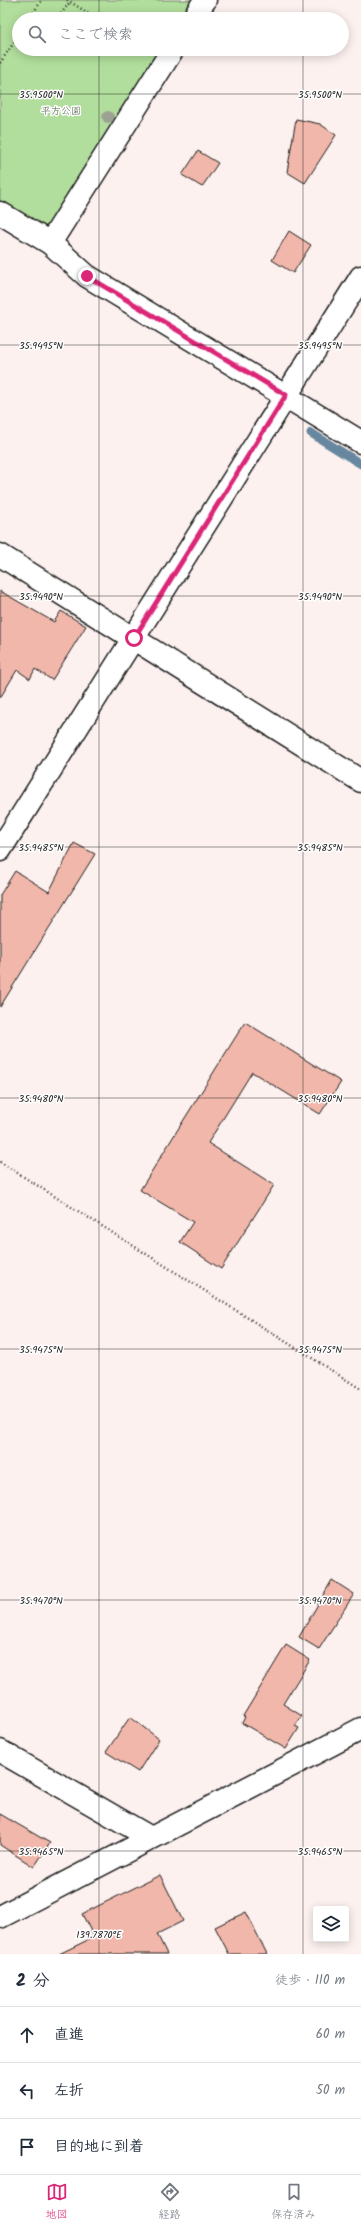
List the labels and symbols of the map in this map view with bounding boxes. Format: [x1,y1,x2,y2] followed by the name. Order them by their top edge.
[19,87,63,103] text: 35.9500°N
[298,87,342,103] text: 35.9500°N
[41,103,81,119] park label: 平方公園
[78,267,96,285] route end
[19,338,63,354] text: 35.9495°N
[298,338,342,354] text: 35.9495°N
[19,589,63,605] text: 35.9490°N
[298,589,342,605] text: 35.9490°N
[125,629,143,647] route start
[18,840,64,856] text: 35.9485°N
[297,840,343,856] text: 35.9485°N
[18,1091,64,1107] text: 35.9480°N
[297,1091,343,1107] text: 35.9480°N
[19,1342,63,1358] text: 35.9475°N
[298,1342,342,1358] text: 35.9475°N
[19,1593,63,1609] text: 35.9470°N
[298,1593,342,1609] text: 35.9470°N
[19,1844,64,1860] text: 35.9465°N
[298,1844,343,1860] text: 35.9465°N
[76,1927,123,1943] text: 139.7870°E

